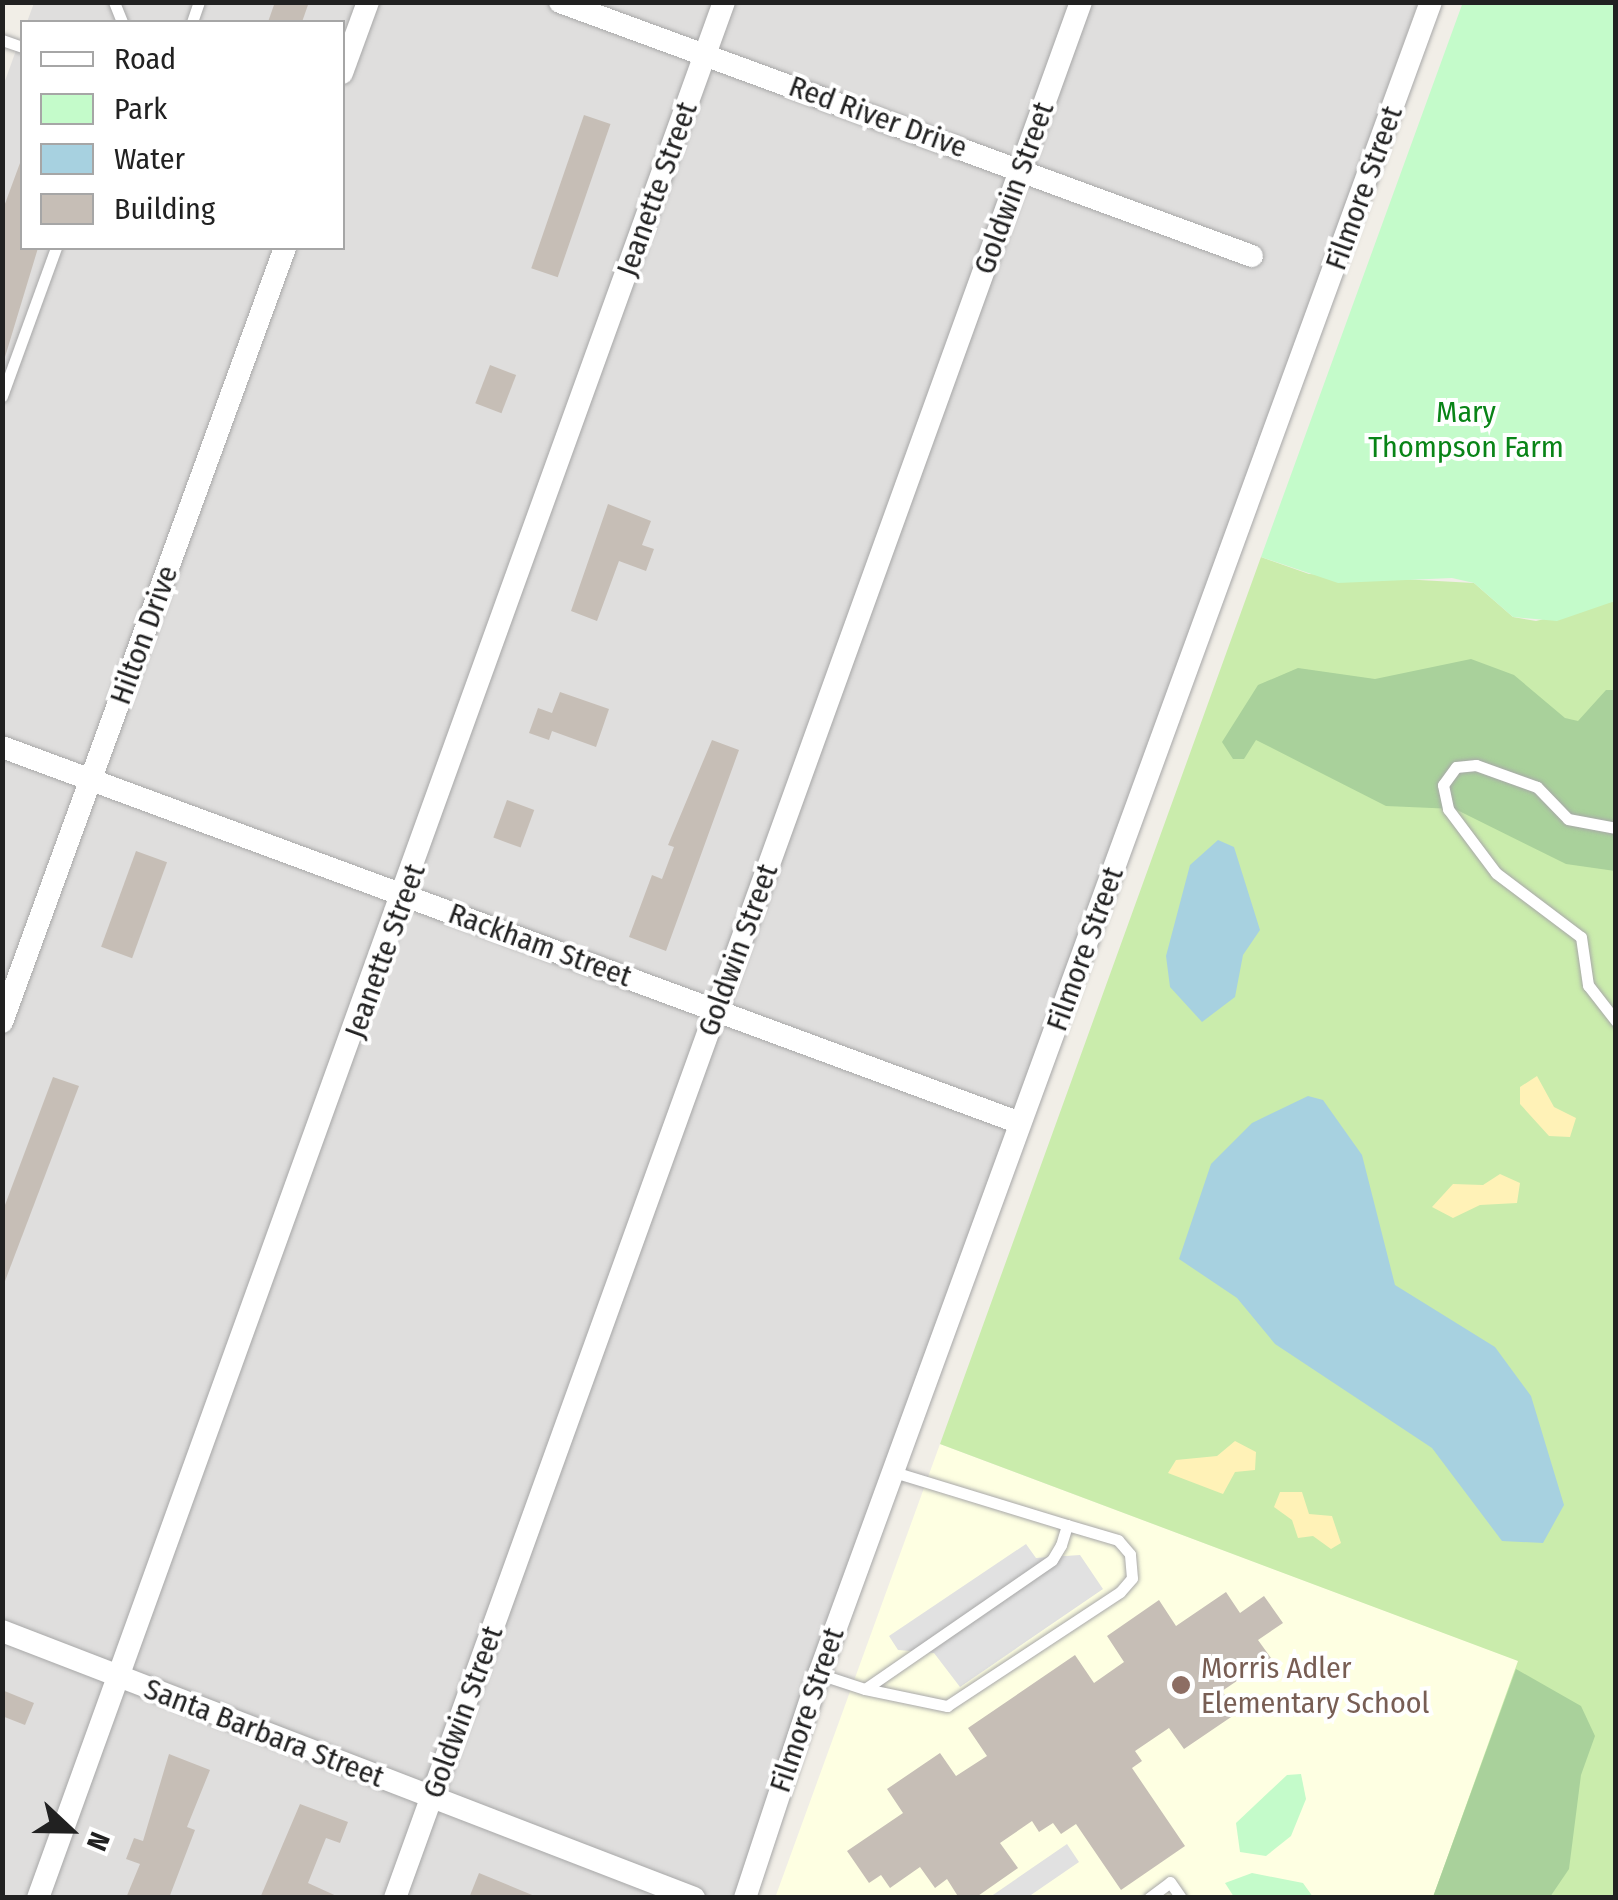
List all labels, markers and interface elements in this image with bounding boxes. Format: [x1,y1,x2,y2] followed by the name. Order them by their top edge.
[20,20,345,250] legend
[114,41,176,77] text: Road
[784,68,972,166] street label: Red River Drive
[114,91,167,127] text: Park
[609,97,705,281] street label: Jeanette Street
[966,97,1062,279] street label: Goldwin Street
[1318,101,1410,275] street label: Filmore Street
[114,141,185,177] text: Water
[114,191,215,227] text: Building
[1368,394,1564,464] park label: Mary Thompson Farm
[102,561,186,709] street label: Hilton Drive
[337,859,433,1043] street label: Jeanette Street
[690,859,786,1041] street label: Goldwin Street
[1039,862,1131,1036] street label: Filmore Street
[444,895,636,995] street label: Rackham Street
[415,1621,511,1803] street label: Goldwin Street
[762,1623,852,1797] street label: Filmore Street
[1201,1650,1429,1720] place label: Morris Adler Elementary School
[139,1671,389,1795] street label: Santa Barbara Street
[1170,1674,1192,1696] marker: Morris Adler Elementary School
[20,1780,120,1880] north arrow
[80,1827,117,1855] text: N

